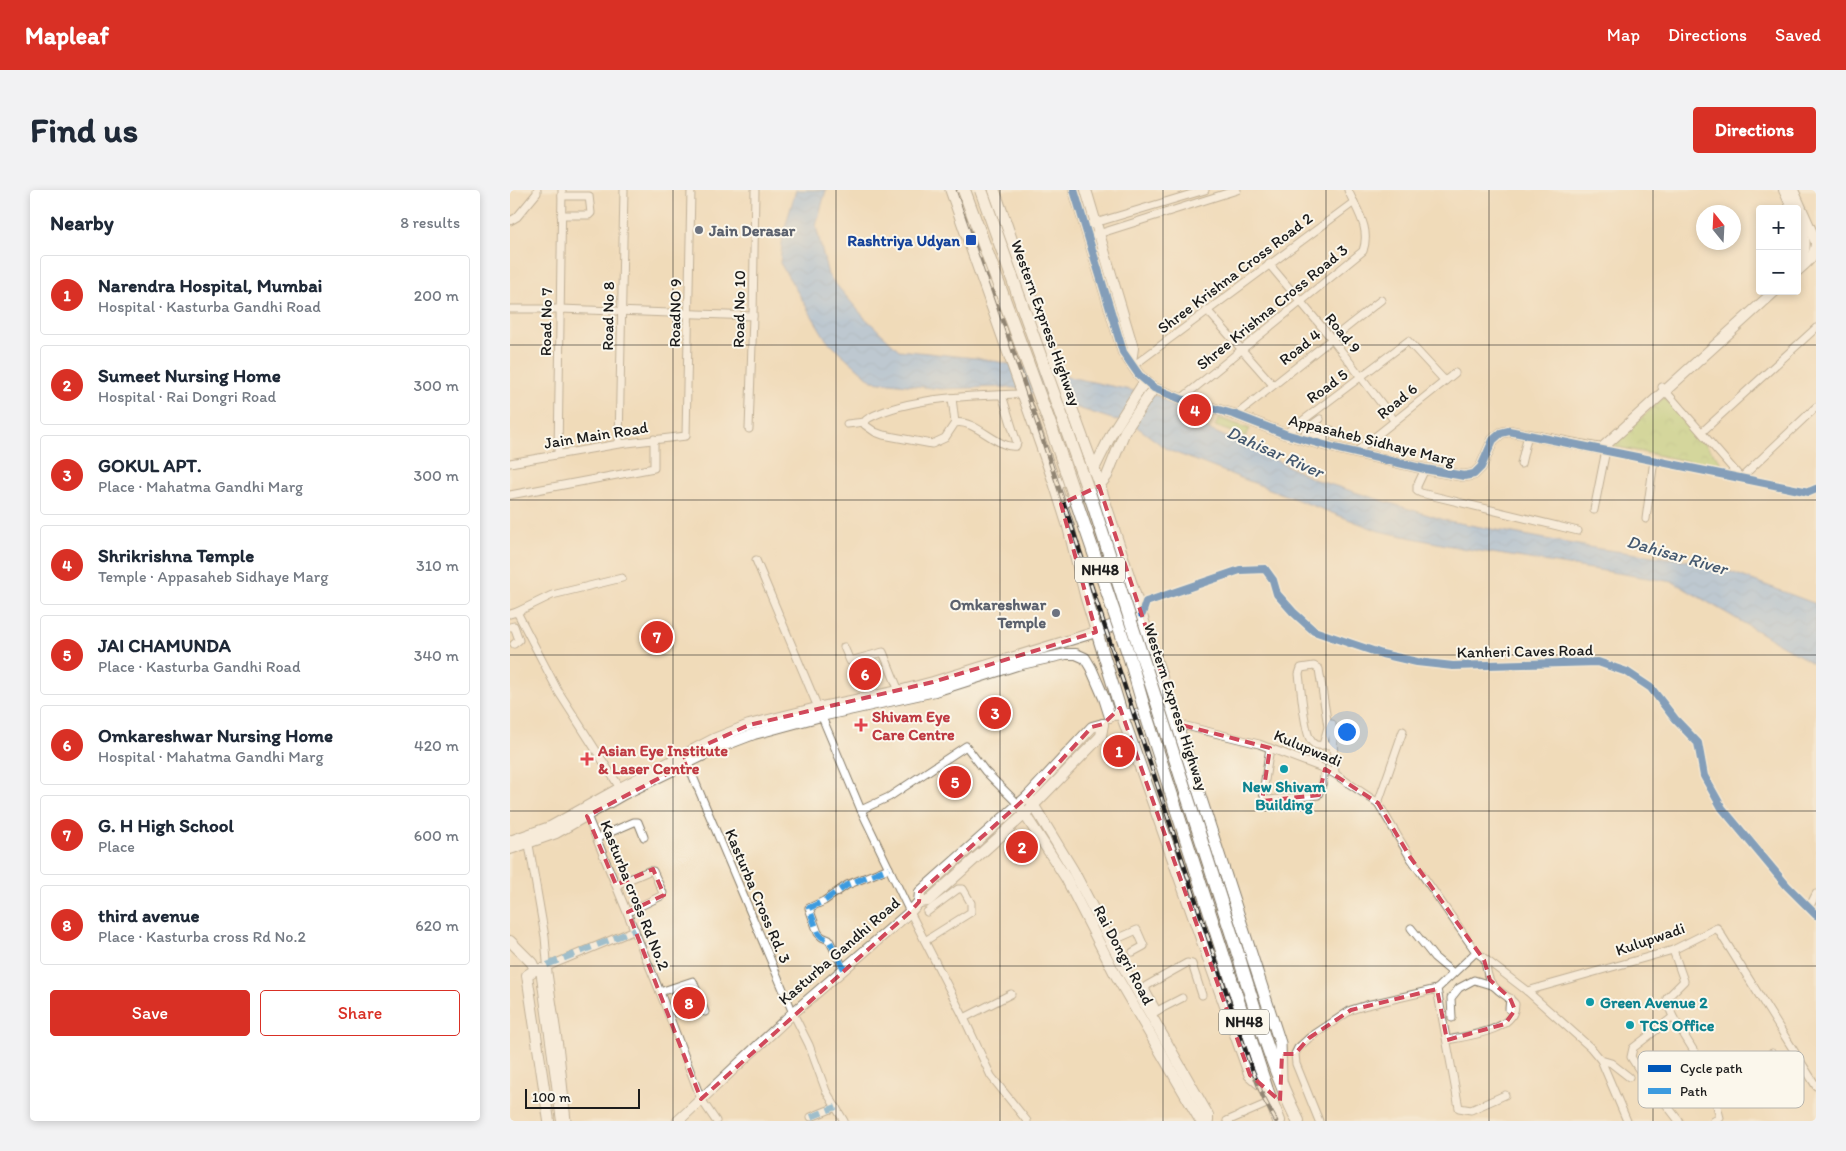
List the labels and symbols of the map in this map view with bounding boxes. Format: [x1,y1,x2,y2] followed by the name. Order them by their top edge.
[1696,205,1741,250] north arrow
[1154,208,1317,337] street label: Shree Krishna Cross Road 2
[708,221,796,240] place label: Jain Derasar
[693,224,705,236] marker: Jain Derasar
[847,231,960,251] place label: Rashtriya Udyan
[964,233,978,247] marker: Rashtriya Udyan
[1007,237,1085,409] street label: Western Express Highway
[1192,240,1352,374] street label: Shree Krishna Cross Road 3
[729,270,749,348] street label: Road No 10
[665,278,685,348] street label: RoadNO 9
[598,281,618,351] street label: Road No 8
[536,288,556,356] street label: Road No 7
[1321,309,1365,357] street label: Road 9
[1275,325,1325,369] street label: Road 4
[1303,365,1351,407] street label: Road 5
[1373,379,1421,423] street label: Road 6
[1179,391,1211,429] pin: 4
[1287,410,1458,470] street label: Appasaheb Sidhaye Marg
[543,417,650,453] street label: Jain Main Road
[1223,421,1329,484] water label: Dahisar River
[1624,530,1732,580] water label: Dahisar River
[1075,558,1125,582] road number: NH48
[950,595,1047,633] place label: Omkareshwar Temple
[1050,607,1062,619] marker: Omkareshwar Temple
[641,618,673,656] pin: 7
[1140,621,1212,794] street label: Western Express Highway
[1456,640,1594,662] street label: Kanheri Caves Road
[849,655,881,693] pin: 6
[979,694,1011,732] pin: 3
[872,707,955,744] place label: Shivam Eye Care Centre
[854,718,868,732] marker: Shivam Eye Care Centre
[1334,719,1360,745] your location
[1271,725,1345,771] street label: Kulupwadi
[1103,732,1135,770] pin: 1
[597,741,728,778] place label: Asian Eye Institute & Laser Centre
[580,752,594,766] marker: Asian Eye Institute & Laser Centre
[939,763,971,801] pin: 5
[1278,763,1290,775] marker: New Shivam Building
[1242,777,1326,815] place label: New Shivam Building
[596,817,674,973] street label: Kasturba cross Rd No.2
[721,826,795,966] street label: Kasturba Cross Rd. 3
[1006,828,1038,866] pin: 2
[774,893,904,1009] street label: Kasturba Gandhi Road
[1090,902,1158,1008] street label: Rai Dongri Road
[1613,918,1687,960] street label: Kulupwadi
[673,984,705,1022] pin: 8
[1600,993,1708,1012] place label: Green Avenue 2
[1584,996,1596,1008] marker: Green Avenue 2
[1219,1010,1269,1034] road number: NH48
[1639,1016,1715,1035] place label: TCS Office
[1624,1019,1636,1031] marker: TCS Office
[1638,1051,1804,1108] legend
[1680,1060,1743,1077] text: Cycle path
[1680,1083,1707,1100] text: Path
[525,1086,640,1109] scale bar

